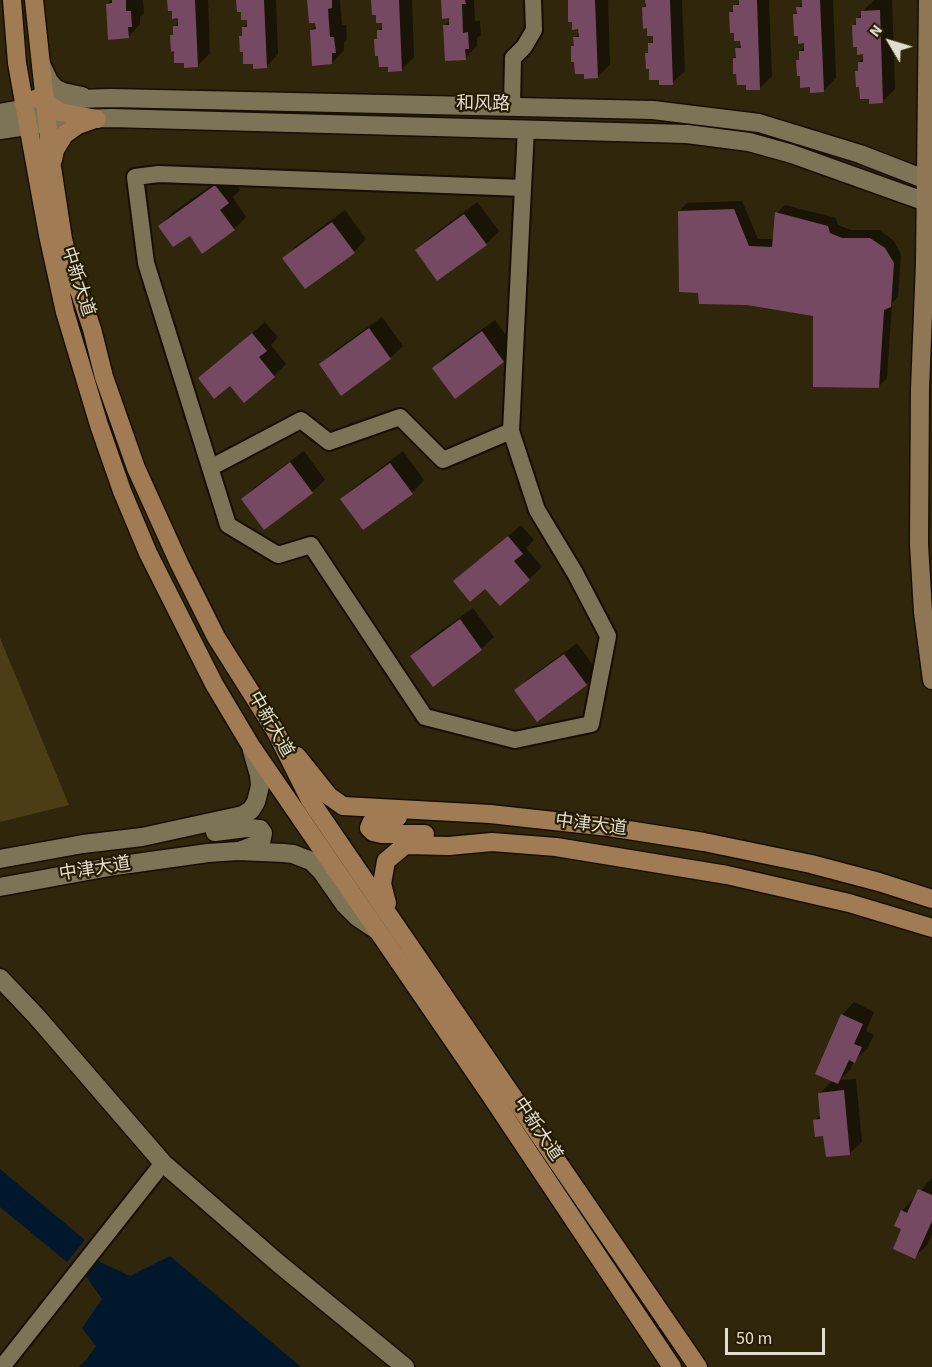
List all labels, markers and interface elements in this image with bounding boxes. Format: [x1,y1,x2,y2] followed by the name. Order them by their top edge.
[860,12,920,72] north arrow
[864,20,888,42] text: N
[456,94,510,116] street label: 和风路
[56,244,98,320] street label: 中新大道
[243,688,297,762] street label: 中新大道
[554,811,628,841] street label: 中津大道
[58,854,132,886] street label: 中津大道
[508,1094,566,1166] street label: 中新大道
[728,1316,828,1354] scale bar
[736,1326,772,1351] text: 50 m

